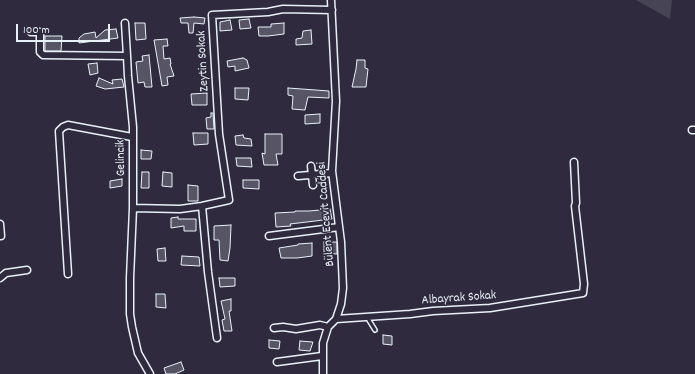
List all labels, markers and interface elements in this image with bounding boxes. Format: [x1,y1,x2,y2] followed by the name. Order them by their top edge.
[18,16,112,42] scale bar
[23,22,50,39] text: 100 m
[195,30,213,92] street label: Zeytin Sokak
[114,140,130,176] street label: Gelincik
[315,161,339,267] street label: Bülent Ecevit Caddesi
[421,289,497,309] street label: Albayrak Sokak

